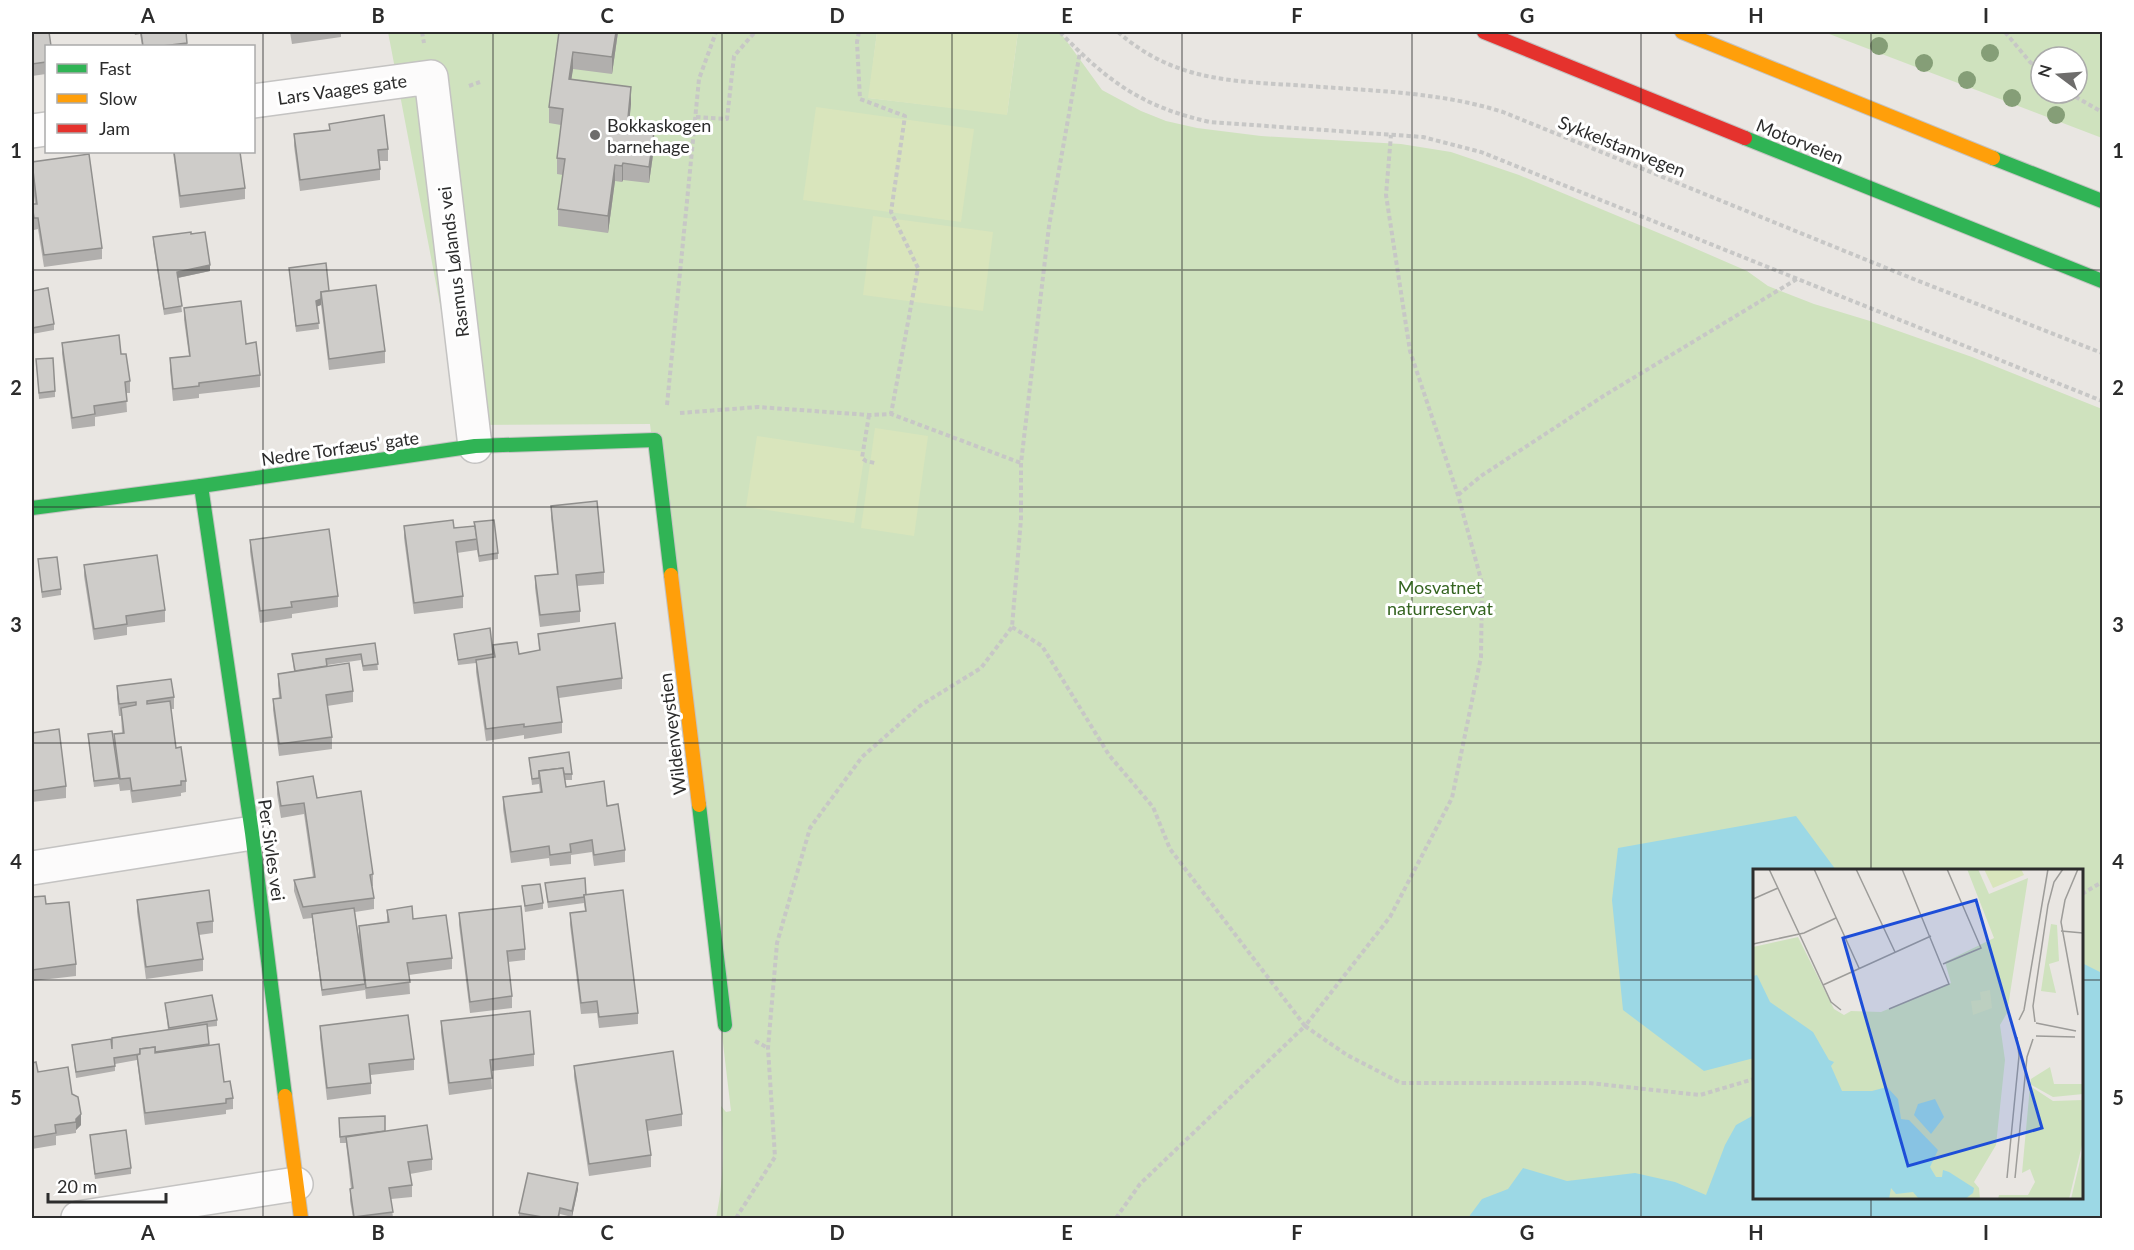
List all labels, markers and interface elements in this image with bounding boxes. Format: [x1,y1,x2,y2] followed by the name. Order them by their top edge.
[140,3,155,27] text: A
[371,3,385,27] text: B
[600,3,614,27] text: C
[829,3,845,27] text: D
[1061,3,1073,27] text: E
[1291,3,1303,27] text: F
[1520,3,1534,27] text: G
[1748,3,1764,27] text: H
[1983,3,1989,27] text: I
[45,45,255,153] legend
[2029,45,2089,105] north arrow
[99,57,132,79] text: Fast
[2033,62,2055,79] text: N
[276,69,408,109] street label: Lars Vaages gate
[99,87,137,109] text: Slow
[1555,110,1689,182] street label: Sykkelstamvegen
[607,114,711,157] place label: Bokkaskogen barnehage
[1753,114,1847,168] street label: Motorveien
[99,117,130,139] text: Jam
[588,128,602,142] marker: Bokkaskogen barnehage
[10,138,22,162] text: 1
[2112,138,2124,162] text: 1
[433,185,473,339] street label: Rasmus Lølands vei
[10,375,22,399] text: 2
[2112,375,2124,399] text: 2
[260,426,420,470] street label: Nedre Torfæus' gate
[1387,576,1493,619] park label: Mosvatnet naturreservat
[10,612,22,636] text: 3
[2112,612,2124,636] text: 3
[654,672,690,796] street label: Wildenveystien
[254,798,290,902] street label: Per Sivles vei
[10,849,22,873] text: 4
[2112,849,2124,873] text: 4
[1753,869,2083,1199] inset map
[10,1085,22,1109] text: 5
[2112,1085,2124,1109] text: 5
[48,1166,166,1204] scale bar
[57,1175,97,1197] text: 20 m
[140,1220,155,1244] text: A
[371,1220,385,1244] text: B
[600,1220,614,1244] text: C
[829,1220,845,1244] text: D
[1061,1220,1073,1244] text: E
[1291,1220,1303,1244] text: F
[1520,1220,1534,1244] text: G
[1748,1220,1764,1244] text: H
[1983,1220,1989,1244] text: I

